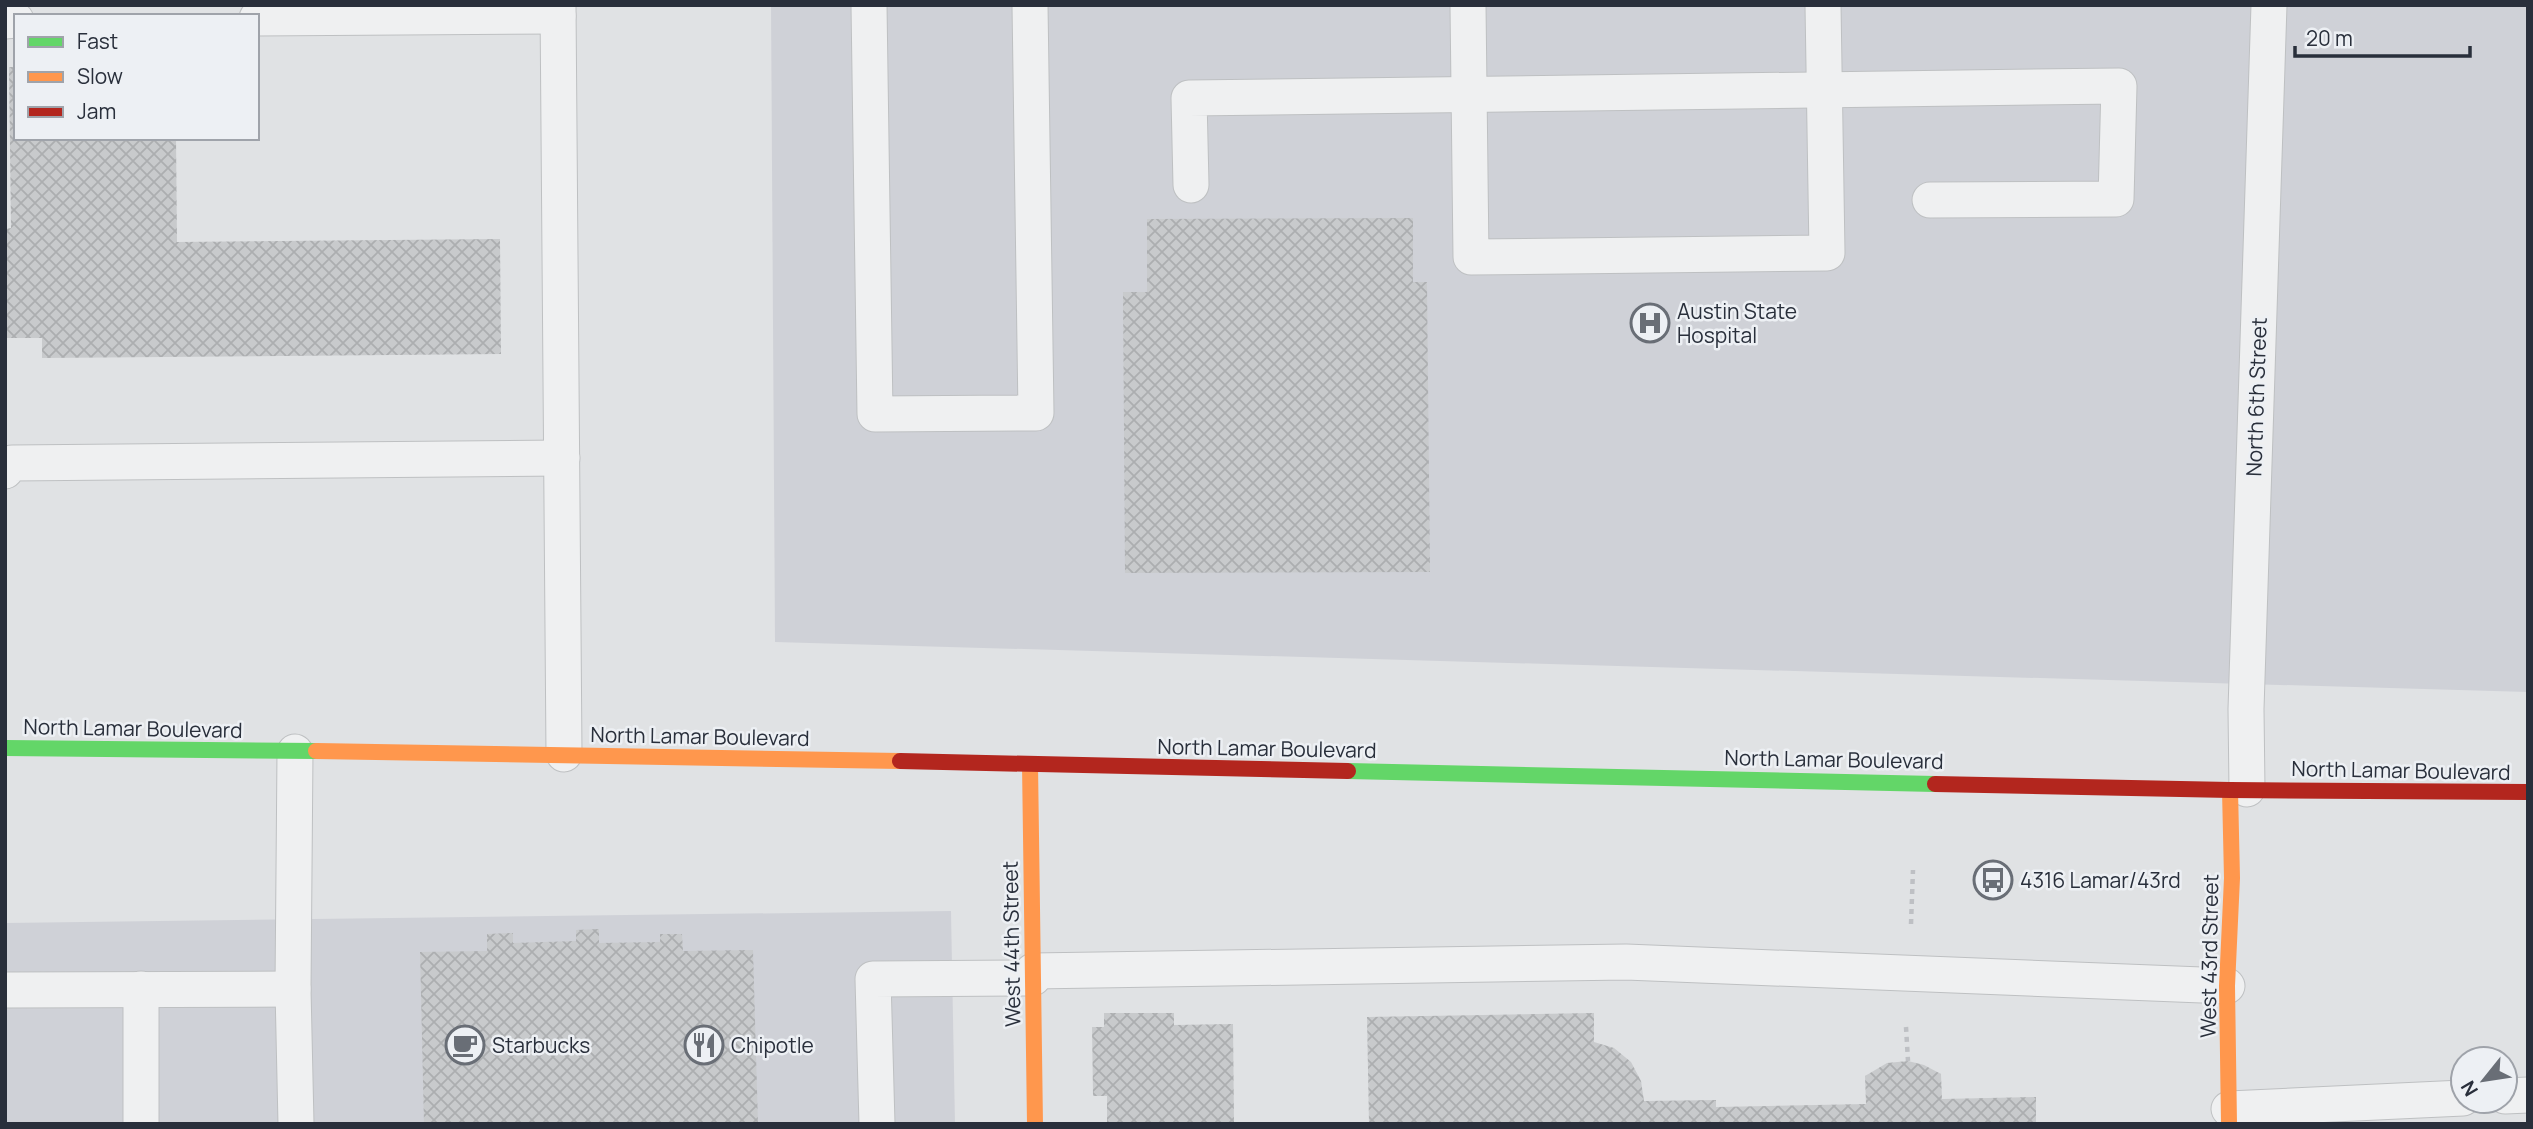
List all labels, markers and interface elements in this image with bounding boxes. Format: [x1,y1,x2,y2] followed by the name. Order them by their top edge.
[14,14,259,140] legend
[2295,14,2470,58] scale bar
[2306,24,2353,52] text: 20 m
[77,27,118,55] text: Fast
[77,62,123,90] text: Slow
[77,97,116,125] text: Jam
[1677,297,1797,349] place label: Austin State Hospital
[1629,302,1671,344] hospital icon: Austin State Hospital
[2239,317,2273,477] street label: North 6th Street
[23,712,243,744] street label: North Lamar Boulevard
[590,720,810,752] street label: North Lamar Boulevard
[1157,732,1377,764] street label: North Lamar Boulevard
[1724,743,1944,775] street label: North Lamar Boulevard
[2291,754,2511,786] street label: North Lamar Boulevard
[1972,859,2014,901] bus stop icon: 4316 Lamar/43rd
[996,861,1026,1027] street label: West 44th Street
[2020,866,2181,894] place label: 4316 Lamar/43rd
[2194,874,2224,1038] street label: West 43rd Street
[444,1024,486,1066] cafe icon: Starbucks
[683,1024,725,1066] restaurant icon: Chipotle
[492,1031,590,1059] place label: Starbucks
[731,1031,814,1059] place label: Chipotle
[2449,1045,2519,1115] north arrow
[2455,1076,2484,1101] text: N

